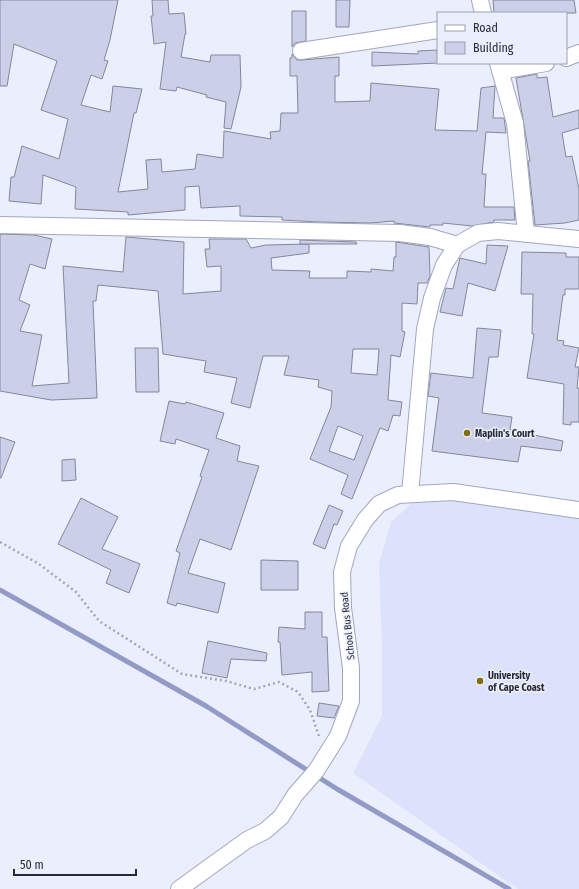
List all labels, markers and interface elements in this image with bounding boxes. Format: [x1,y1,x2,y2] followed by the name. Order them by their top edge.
[437,12,567,64] legend
[473,21,498,35] text: Road
[473,41,514,55] text: Building
[462,428,472,438] marker: Maplin's Court
[475,428,535,440] place label: Maplin's Court
[338,591,358,660] street label: School Bus Road
[488,670,545,694] place label: University of Cape Coast
[475,676,485,686] marker: University of Cape Coast
[14,851,136,877] scale bar
[20,858,44,872] text: 50 m

